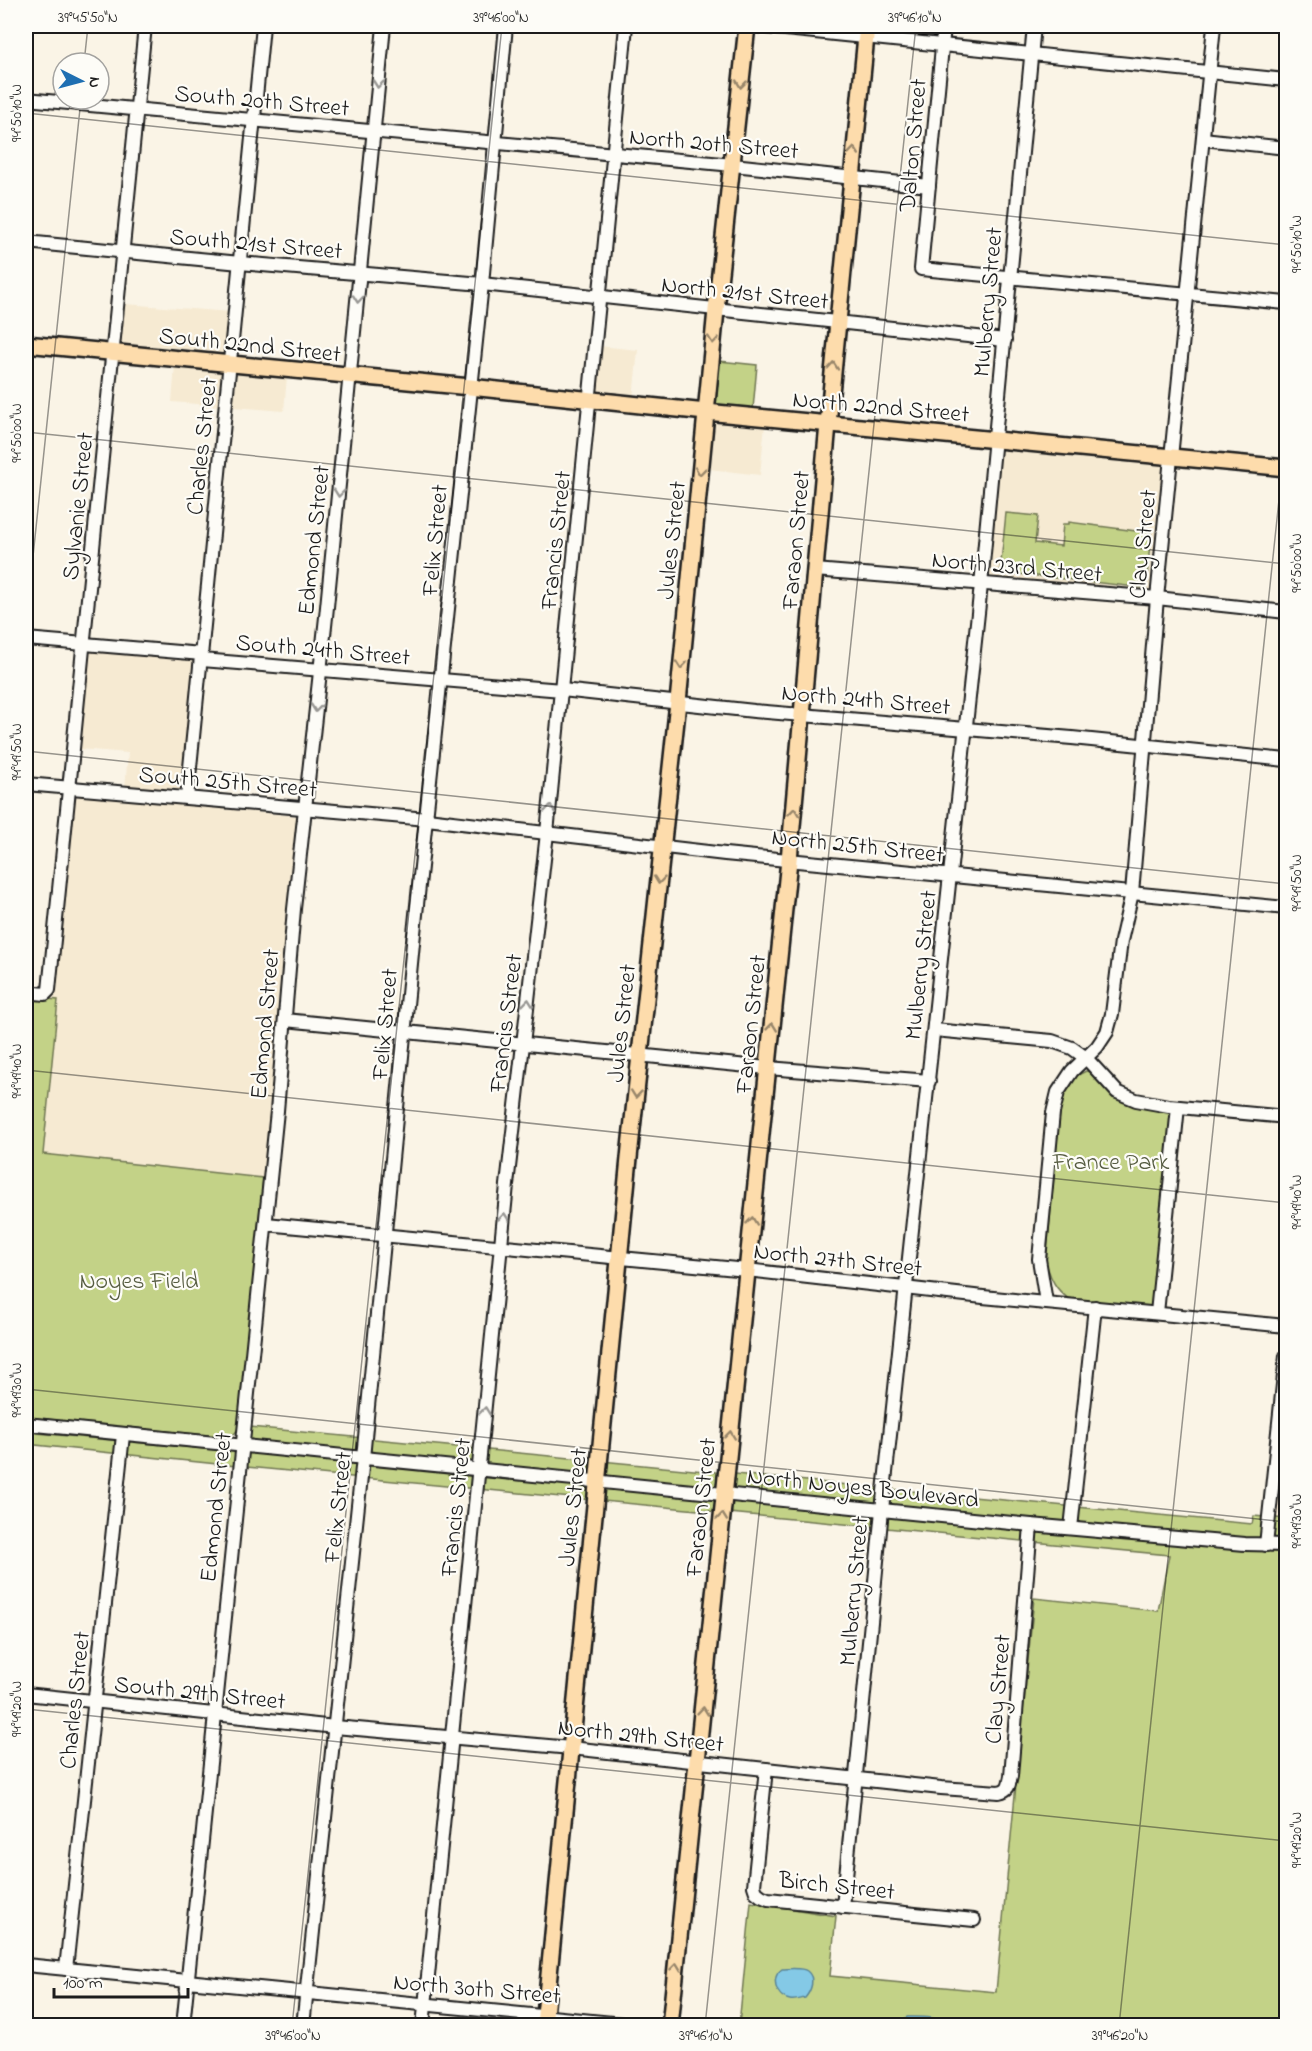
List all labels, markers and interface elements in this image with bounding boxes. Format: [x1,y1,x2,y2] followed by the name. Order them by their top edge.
[58,7,118,29] text: 39°45'50"N
[473,7,529,29] text: 39°46'00"N
[888,7,942,29] text: 39°46'10"N
[51,51,111,111] north arrow
[81,76,106,89] text: N
[173,77,351,128] street label: South 20th Street
[891,77,938,214] street label: Dalton Street
[372,79,385,88] one-way arrow
[735,79,748,88] one-way arrow
[6,84,28,142] text: 94°50'10"W
[628,121,800,170] street label: North 20th Street
[847,146,860,155] one-way arrow
[1286,215,1308,273] text: 94°50'10"W
[168,221,344,270] street label: South 21st Street
[966,226,1014,379] street label: Mulberry Street
[659,268,830,321] street label: North 21st Street
[352,294,365,303] one-way arrow
[157,320,342,373] street label: South 22nd Street
[707,336,720,345] one-way arrow
[826,361,839,370] one-way arrow
[179,376,228,517] street label: Charles Street
[791,383,971,434] street label: North 22nd Street
[6,403,28,463] text: 94°50'00"W
[54,431,106,582] street label: Sylvanie Street
[290,463,341,617] street label: Edmond Street
[694,466,707,475] one-way arrow
[533,469,582,612] street label: Francis Street
[774,469,821,612] street label: Faraon Street
[650,479,697,601] street label: Jules Street
[414,483,459,598] street label: Felix Street
[333,488,346,497] one-way arrow
[1121,488,1169,601] street label: Clay Street
[1286,533,1308,593] text: 94°50'00"W
[930,544,1103,593] street label: North 23rd Street
[234,626,411,677] street label: South 24th Street
[675,660,688,669] one-way arrow
[780,677,952,726] street label: North 24th Street
[311,703,323,712] one-way arrow
[6,723,28,781] text: 94°49'50"W
[137,758,318,809] street label: South 25th Street
[543,804,556,813] one-way arrow
[787,807,800,816] one-way arrow
[770,821,946,874] street label: North 25th Street
[1286,854,1308,912] text: 94°49'50"W
[653,875,666,884] one-way arrow
[897,889,949,1042] street label: Mulberry Street
[242,948,291,1101] street label: Edmond Street
[481,952,533,1096] street label: Francis Street
[728,953,777,1097] street label: Faraon Street
[600,962,647,1084] street label: Jules Street
[364,967,409,1082] street label: Felix Street
[521,998,534,1007] one-way arrow
[765,1022,778,1031] one-way arrow
[6,1044,28,1098] text: 94°49'40"W
[630,1090,643,1099] one-way arrow
[1052,1146,1170,1181] park label: France Park
[1286,1175,1308,1229] text: 94°49'40"W
[497,1213,510,1222] one-way arrow
[745,1216,758,1225] one-way arrow
[752,1235,924,1288] street label: North 27th Street
[79,1265,199,1301] park label: Noyes Field
[6,1363,28,1417] text: 94°49'30"W
[478,1407,491,1416] one-way arrow
[192,1430,243,1584] street label: Edmond Street
[723,1431,736,1440] one-way arrow
[433,1436,482,1579] street label: Francis Street
[678,1436,727,1580] street label: Faraon Street
[551,1446,598,1568] street label: Jules Street
[316,1450,363,1566] street label: Felix Street
[745,1460,981,1520] street label: North Noyes Boulevard
[1286,1494,1308,1548] text: 94°49'30"W
[715,1512,728,1521] one-way arrow
[832,1515,880,1668] street label: Mulberry Street
[52,1630,101,1771] street label: Charles Street
[977,1633,1023,1746] street label: Clay Street
[112,1668,287,1721] street label: South 29th Street
[6,1681,28,1737] text: 94°49'20"W
[696,1706,709,1715] one-way arrow
[556,1711,725,1764] street label: North 29th Street
[1286,1812,1308,1868] text: 94°49'20"W
[776,1864,896,1911] street label: Birch Street
[54,1961,188,1999] scale bar
[669,1963,682,1972] one-way arrow
[392,1966,562,2015] street label: North 30th Street
[63,1971,103,1997] text: 100 m
[265,2025,321,2047] text: 39°46'00"N
[679,2025,733,2047] text: 39°46'10"N
[1092,2025,1148,2047] text: 39°46'20"N

